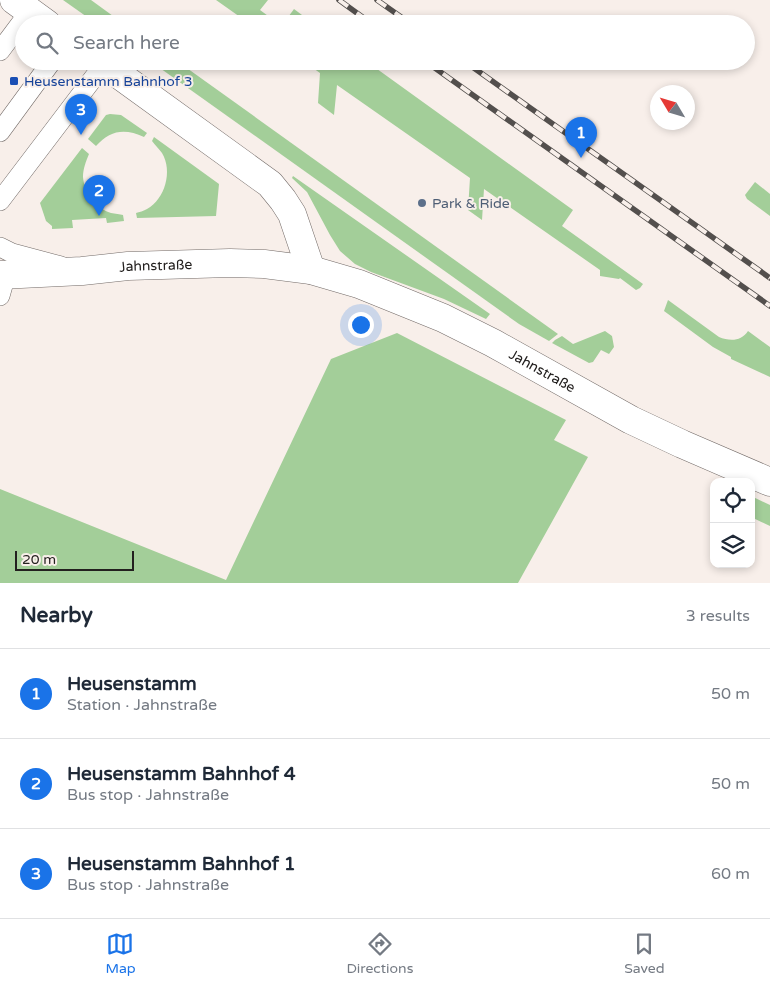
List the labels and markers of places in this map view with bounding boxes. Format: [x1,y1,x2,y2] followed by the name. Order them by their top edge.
[24,73,193,90] place label: Heusenstamm Bahnhof 3
[8,75,20,87] marker: Heusenstamm Bahnhof 3
[65,94,97,135] pin: 3
[565,117,597,158] pin: 1
[83,175,115,216] pin: 2
[432,195,510,212] place label: Park & Ride
[416,197,428,209] marker: Park & Ride

